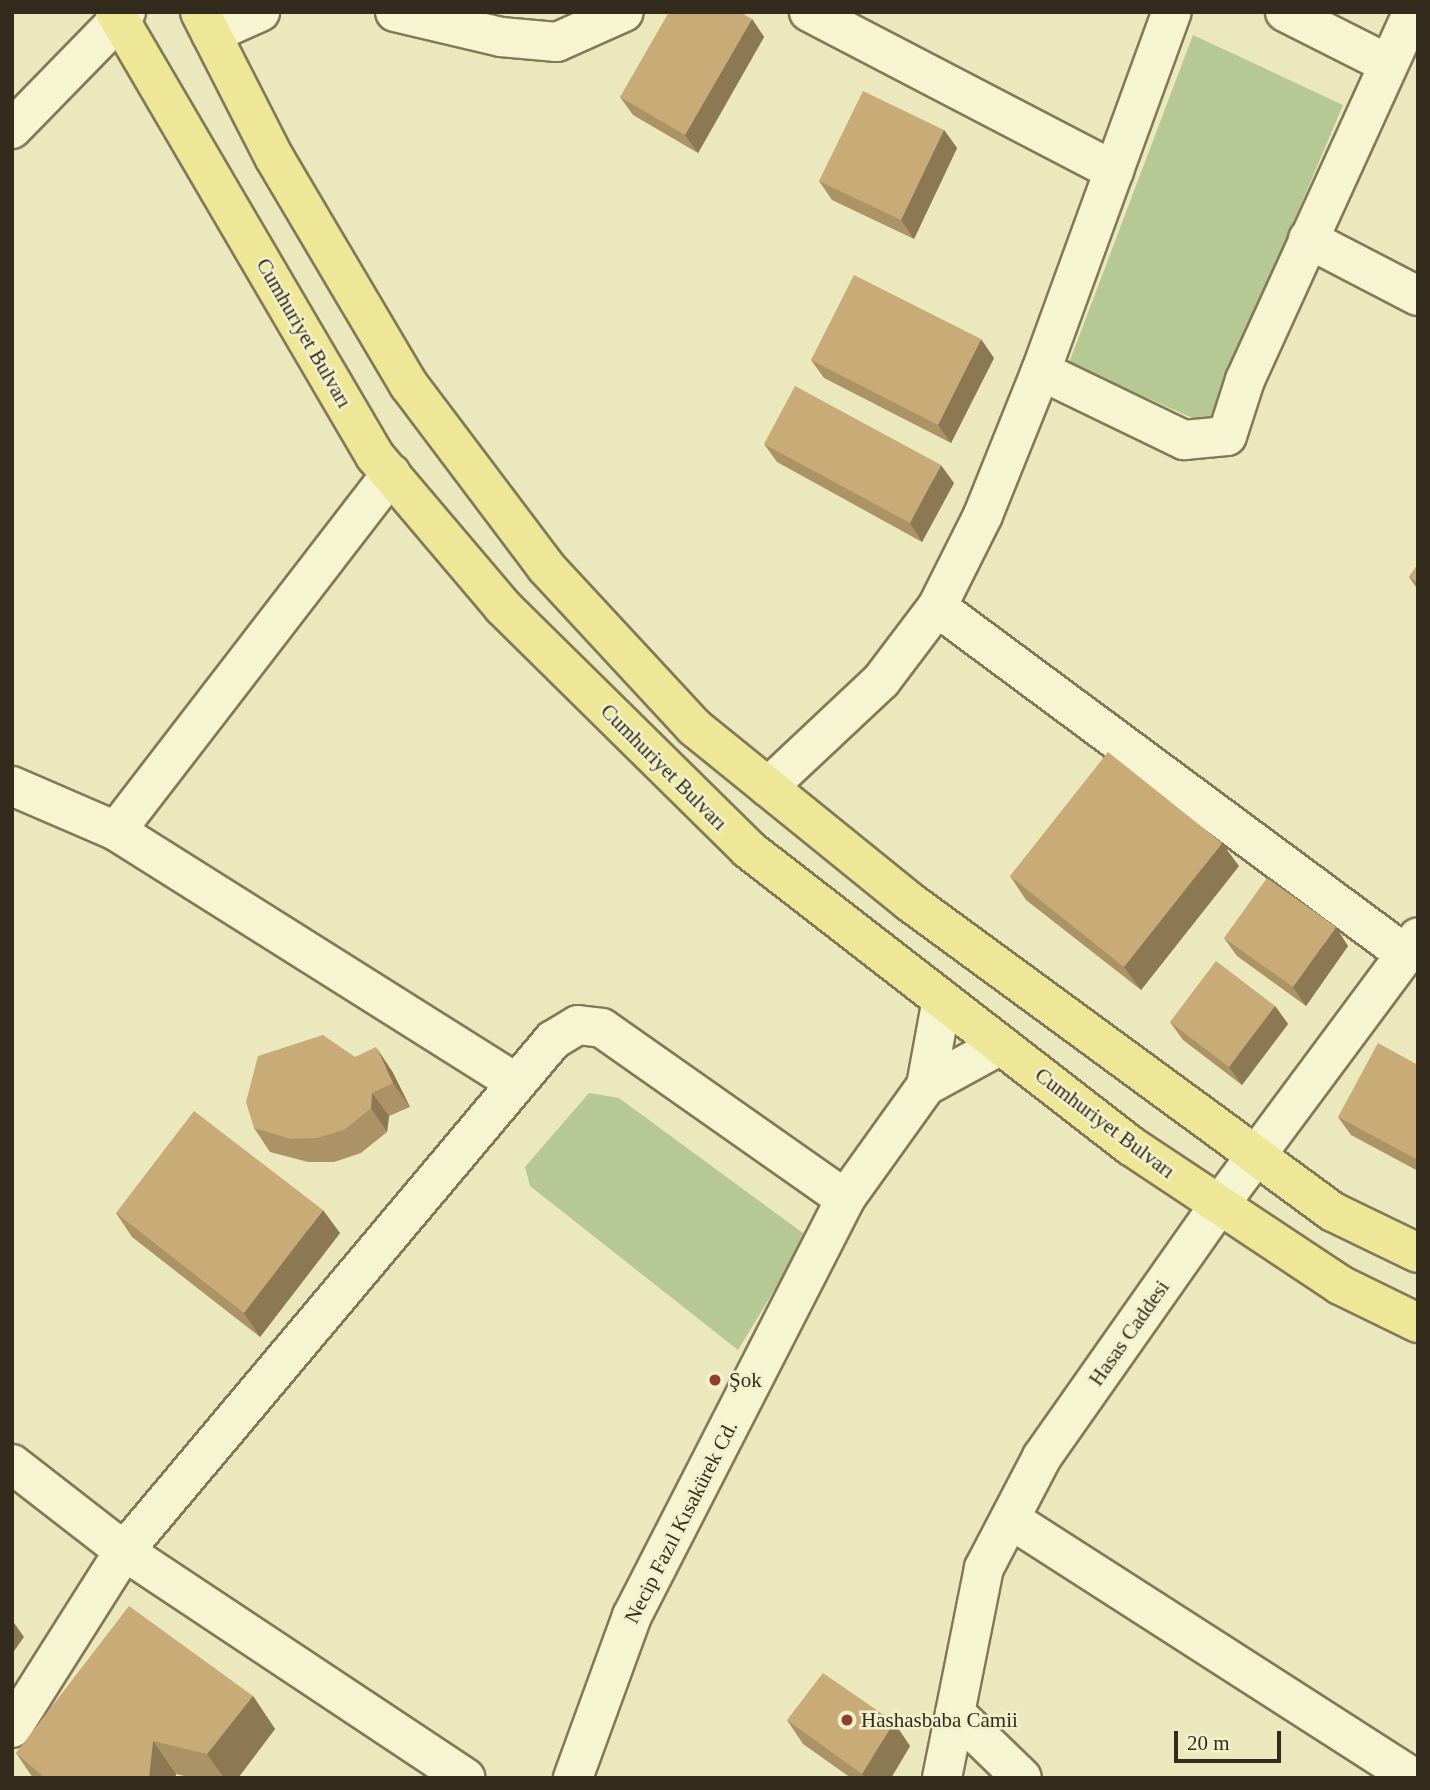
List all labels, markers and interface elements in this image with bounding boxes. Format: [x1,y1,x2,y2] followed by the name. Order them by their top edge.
[251,254,357,412] street label: Cumhuriyet Bulvarı
[595,698,733,836] street label: Cumhuriyet Bulvarı
[1030,1062,1180,1184] street label: Cumhuriyet Bulvarı
[1083,1275,1175,1391] street label: Hasas Caddesi
[729,1367,762,1393] place label: Şok
[707,1372,723,1388] marker: Şok
[619,1417,743,1627] street label: Necip Fazıl Kısakürek Cd.
[861,1707,1018,1733] place label: Hashasbaba Camii
[839,1712,855,1728] marker: Hashasbaba Camii
[1178,1716,1285,1760] scale bar
[1187,1731,1230,1755] text: 20 m

